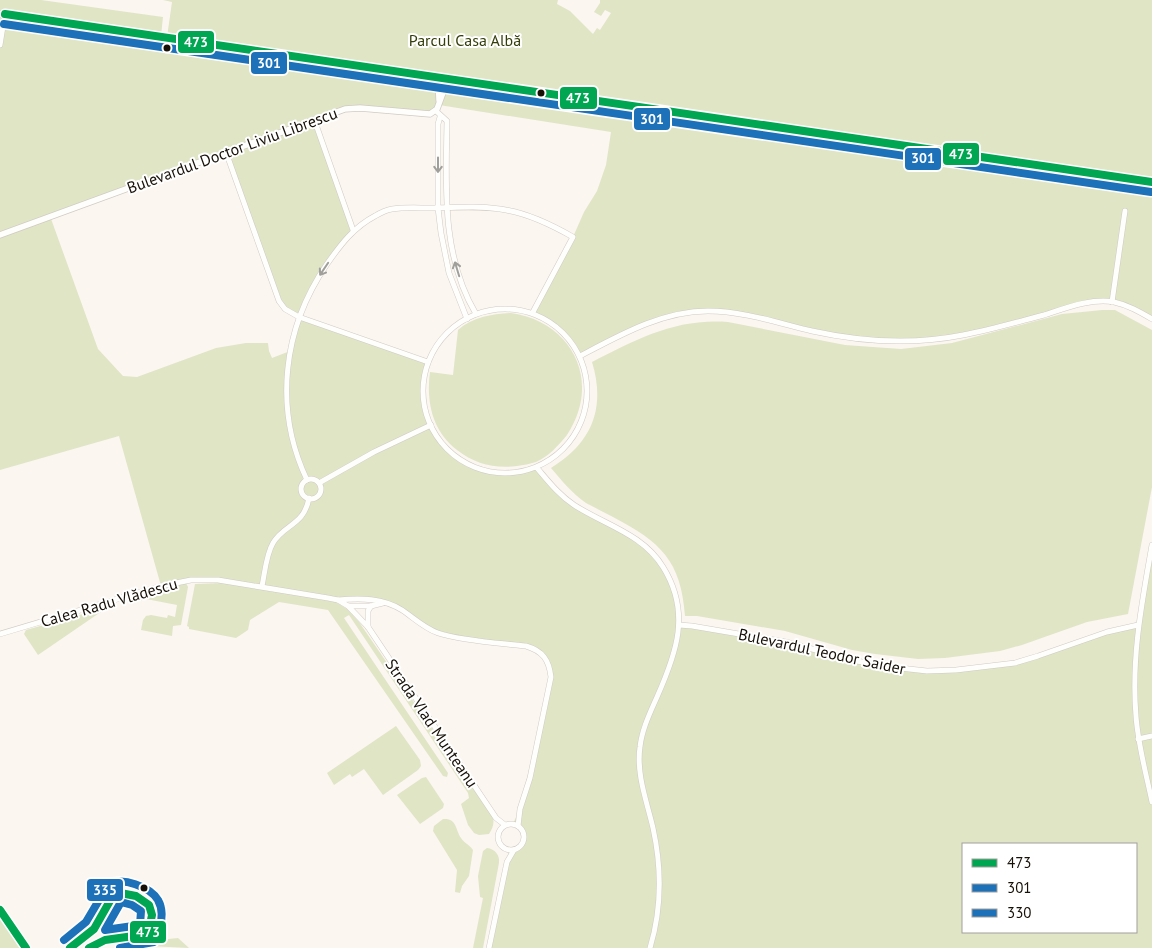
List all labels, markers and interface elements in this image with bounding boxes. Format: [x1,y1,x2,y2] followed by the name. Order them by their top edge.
[177,30,215,54] line badge: 473
[409,30,521,50] park label: Parcul Casa Albă
[184,33,208,51] text: 473
[162,43,172,53] unlabelled marker
[250,51,288,75] line badge: 301
[257,54,281,72] text: 301
[559,86,598,110] line badge: 473
[536,88,546,98] unlabelled marker
[566,89,590,107] text: 473
[124,103,340,197] street label: Bulevardul Doctor Liviu Librescu
[633,107,671,131] line badge: 301
[640,110,664,128] text: 301
[942,142,980,166] line badge: 473
[949,145,973,163] text: 473
[904,147,942,171] line badge: 301
[911,149,935,167] text: 301
[433,157,443,173] one-way arrow
[319,262,329,276] one-way arrow
[452,262,462,278] one-way arrow
[38,573,180,631] street label: Calea Radu Vlădescu
[737,624,908,679] street label: Bulevardul Teodor Saider
[382,655,482,791] street label: Strada Vlad Munteanu
[962,843,1137,933] legend
[1007,853,1032,872] text: 473
[86,878,124,902] line badge: 335
[1007,878,1032,897] text: 301
[93,881,117,899] text: 335
[139,883,149,893] unlabelled marker
[1007,903,1032,922] text: 330
[129,920,167,944] line badge: 473
[136,923,160,941] text: 473

